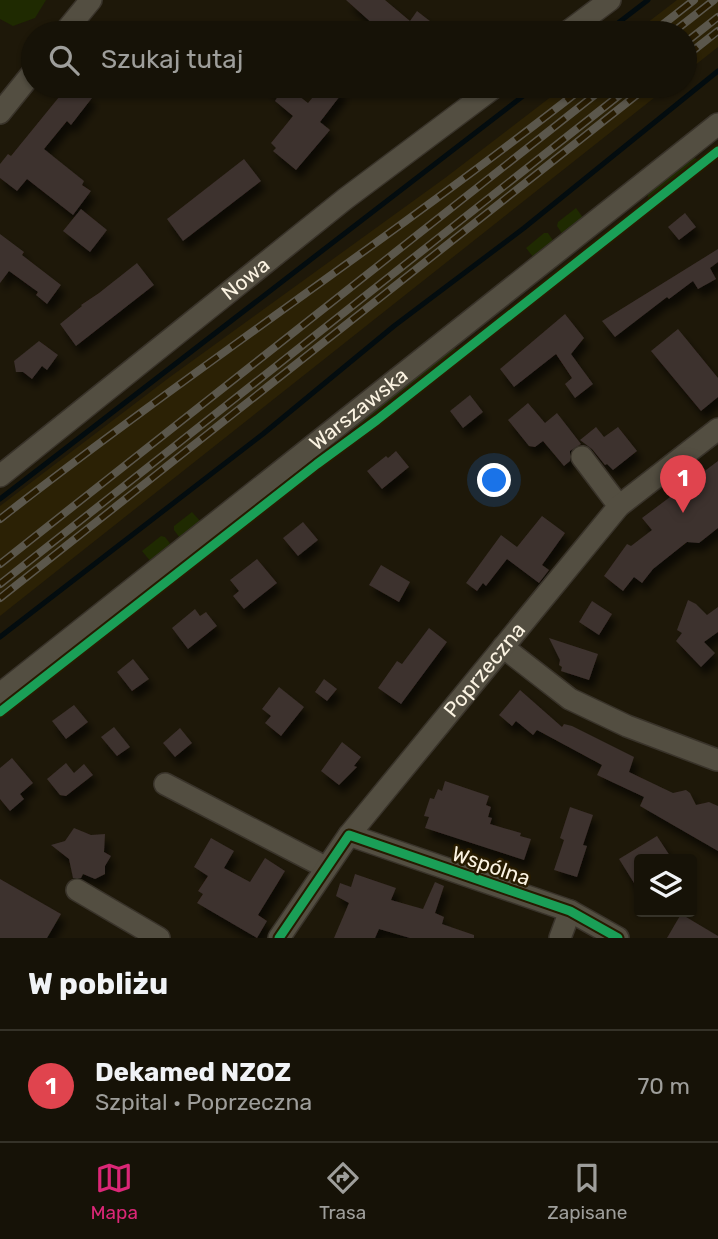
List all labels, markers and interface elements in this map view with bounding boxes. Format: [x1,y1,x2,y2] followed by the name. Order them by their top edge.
[21,21,697,98] search box
[45,41,83,79] icon: search
[101,44,243,75] text: Szukaj tutaj
[216,252,274,305] street label: Nowa
[304,362,413,455] street label: Warszawska
[660,455,706,513] pin: 1
[477,463,511,497] your location
[438,617,530,722] street label: Poprzeczna
[449,840,534,891] street label: Wspólna
[634,854,697,917] map controls
[634,854,697,917] button: layers
[28,966,168,1002] text: W pobliżu
[95,1057,291,1088] text: Dekamed NZOZ
[45,1072,57,1100] text: 1
[638,1072,690,1100] text: 70 m
[95,1088,312,1116] text: Szpital · Poprzeczna
[91,1159,138,1224] tab: Mapa
[319,1159,366,1224] tab: Trasa
[547,1159,627,1224] tab: Zapisane

